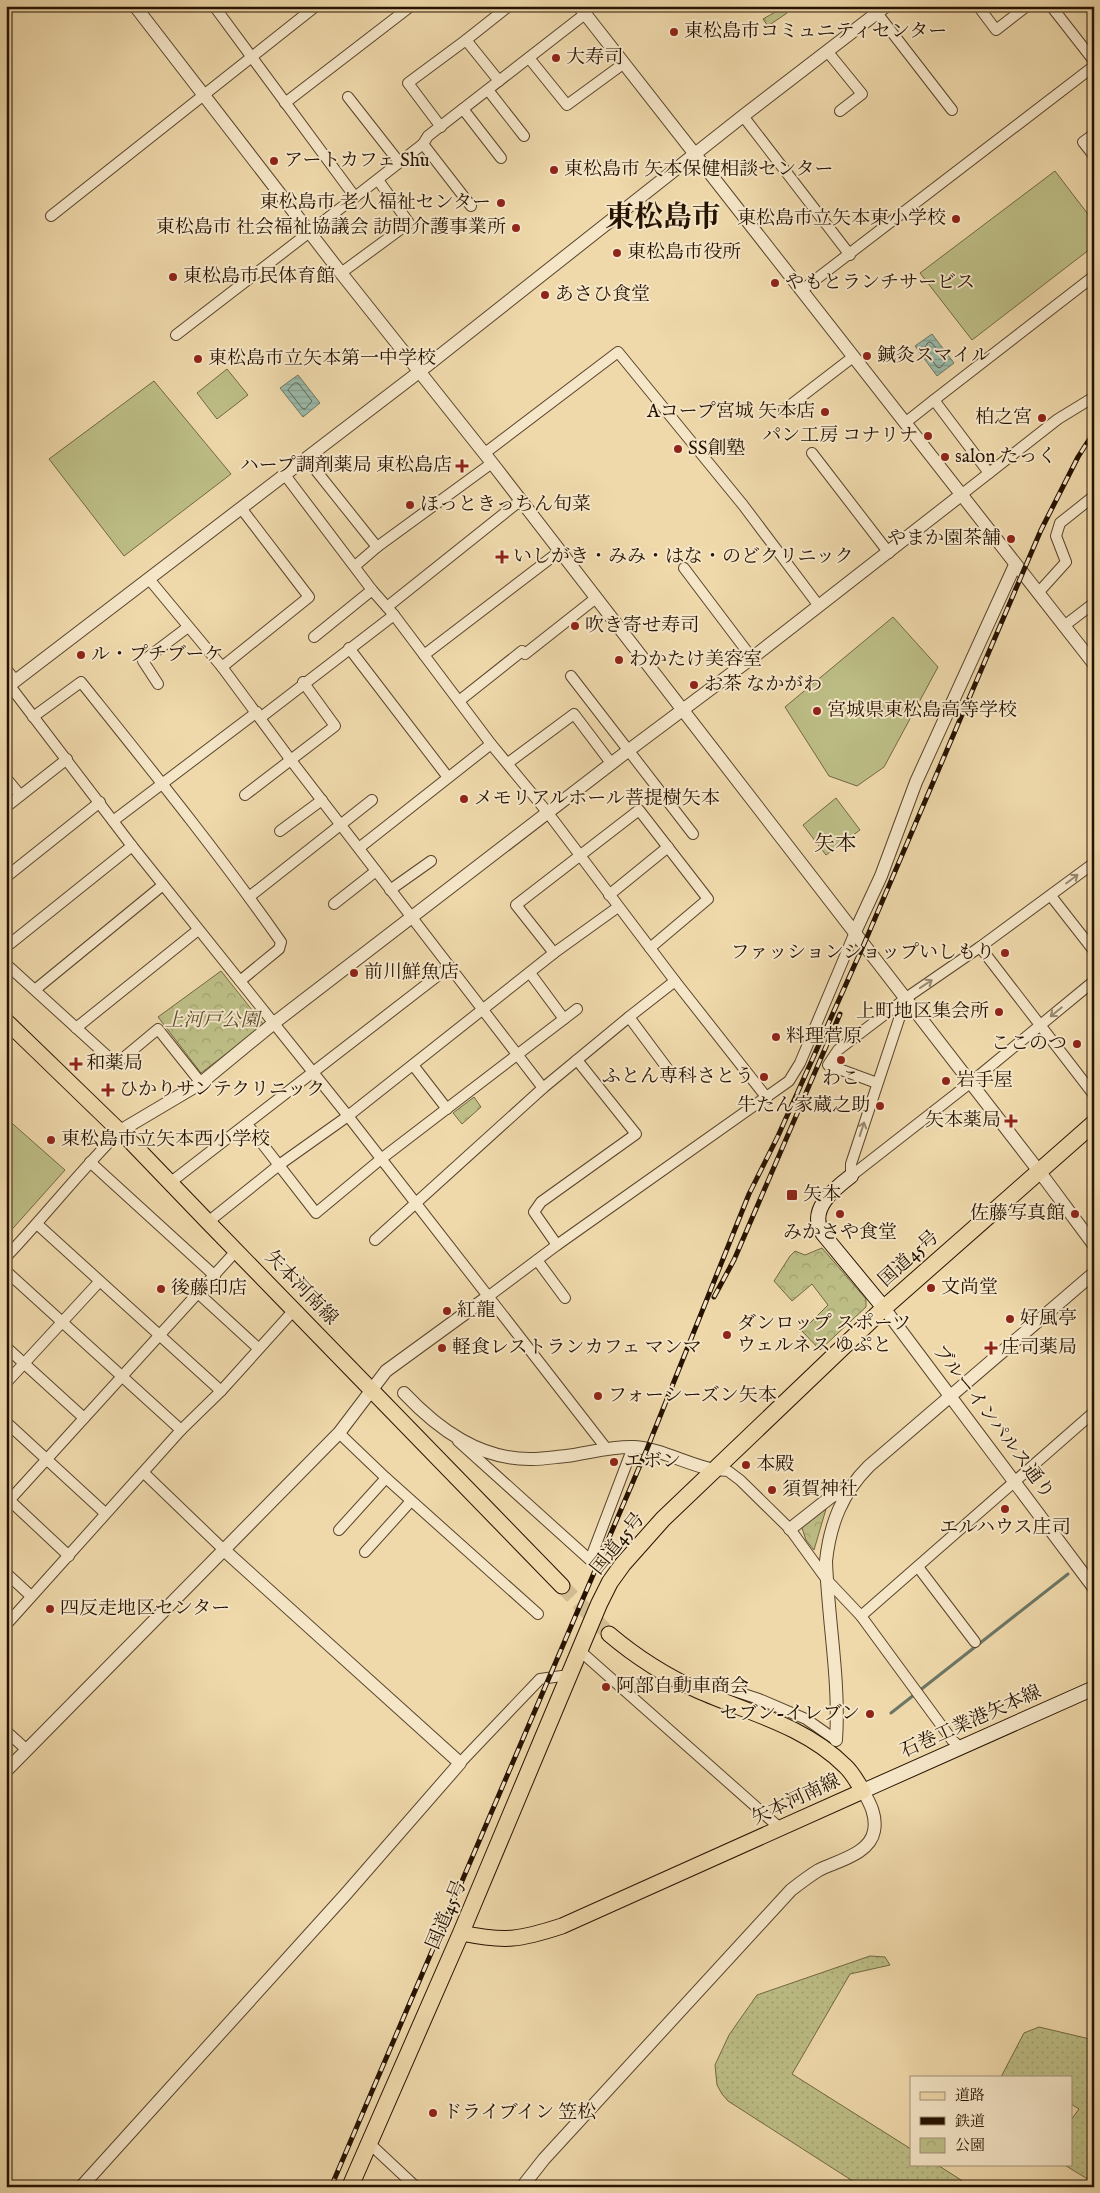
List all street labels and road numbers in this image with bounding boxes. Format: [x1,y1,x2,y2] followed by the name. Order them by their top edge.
[874,1226,944,1292] street label: 国道45号
[259,1245,343,1331] street label: 矢本河南線
[927,1340,1059,1504] street label: ブルーインパルス通り
[586,1508,650,1580] street label: 国道45号
[897,1680,1045,1764] street label: 石巻工業港矢本線
[748,1769,844,1831] street label: 矢本河南線
[422,1877,472,1953] street label: 国道45号

